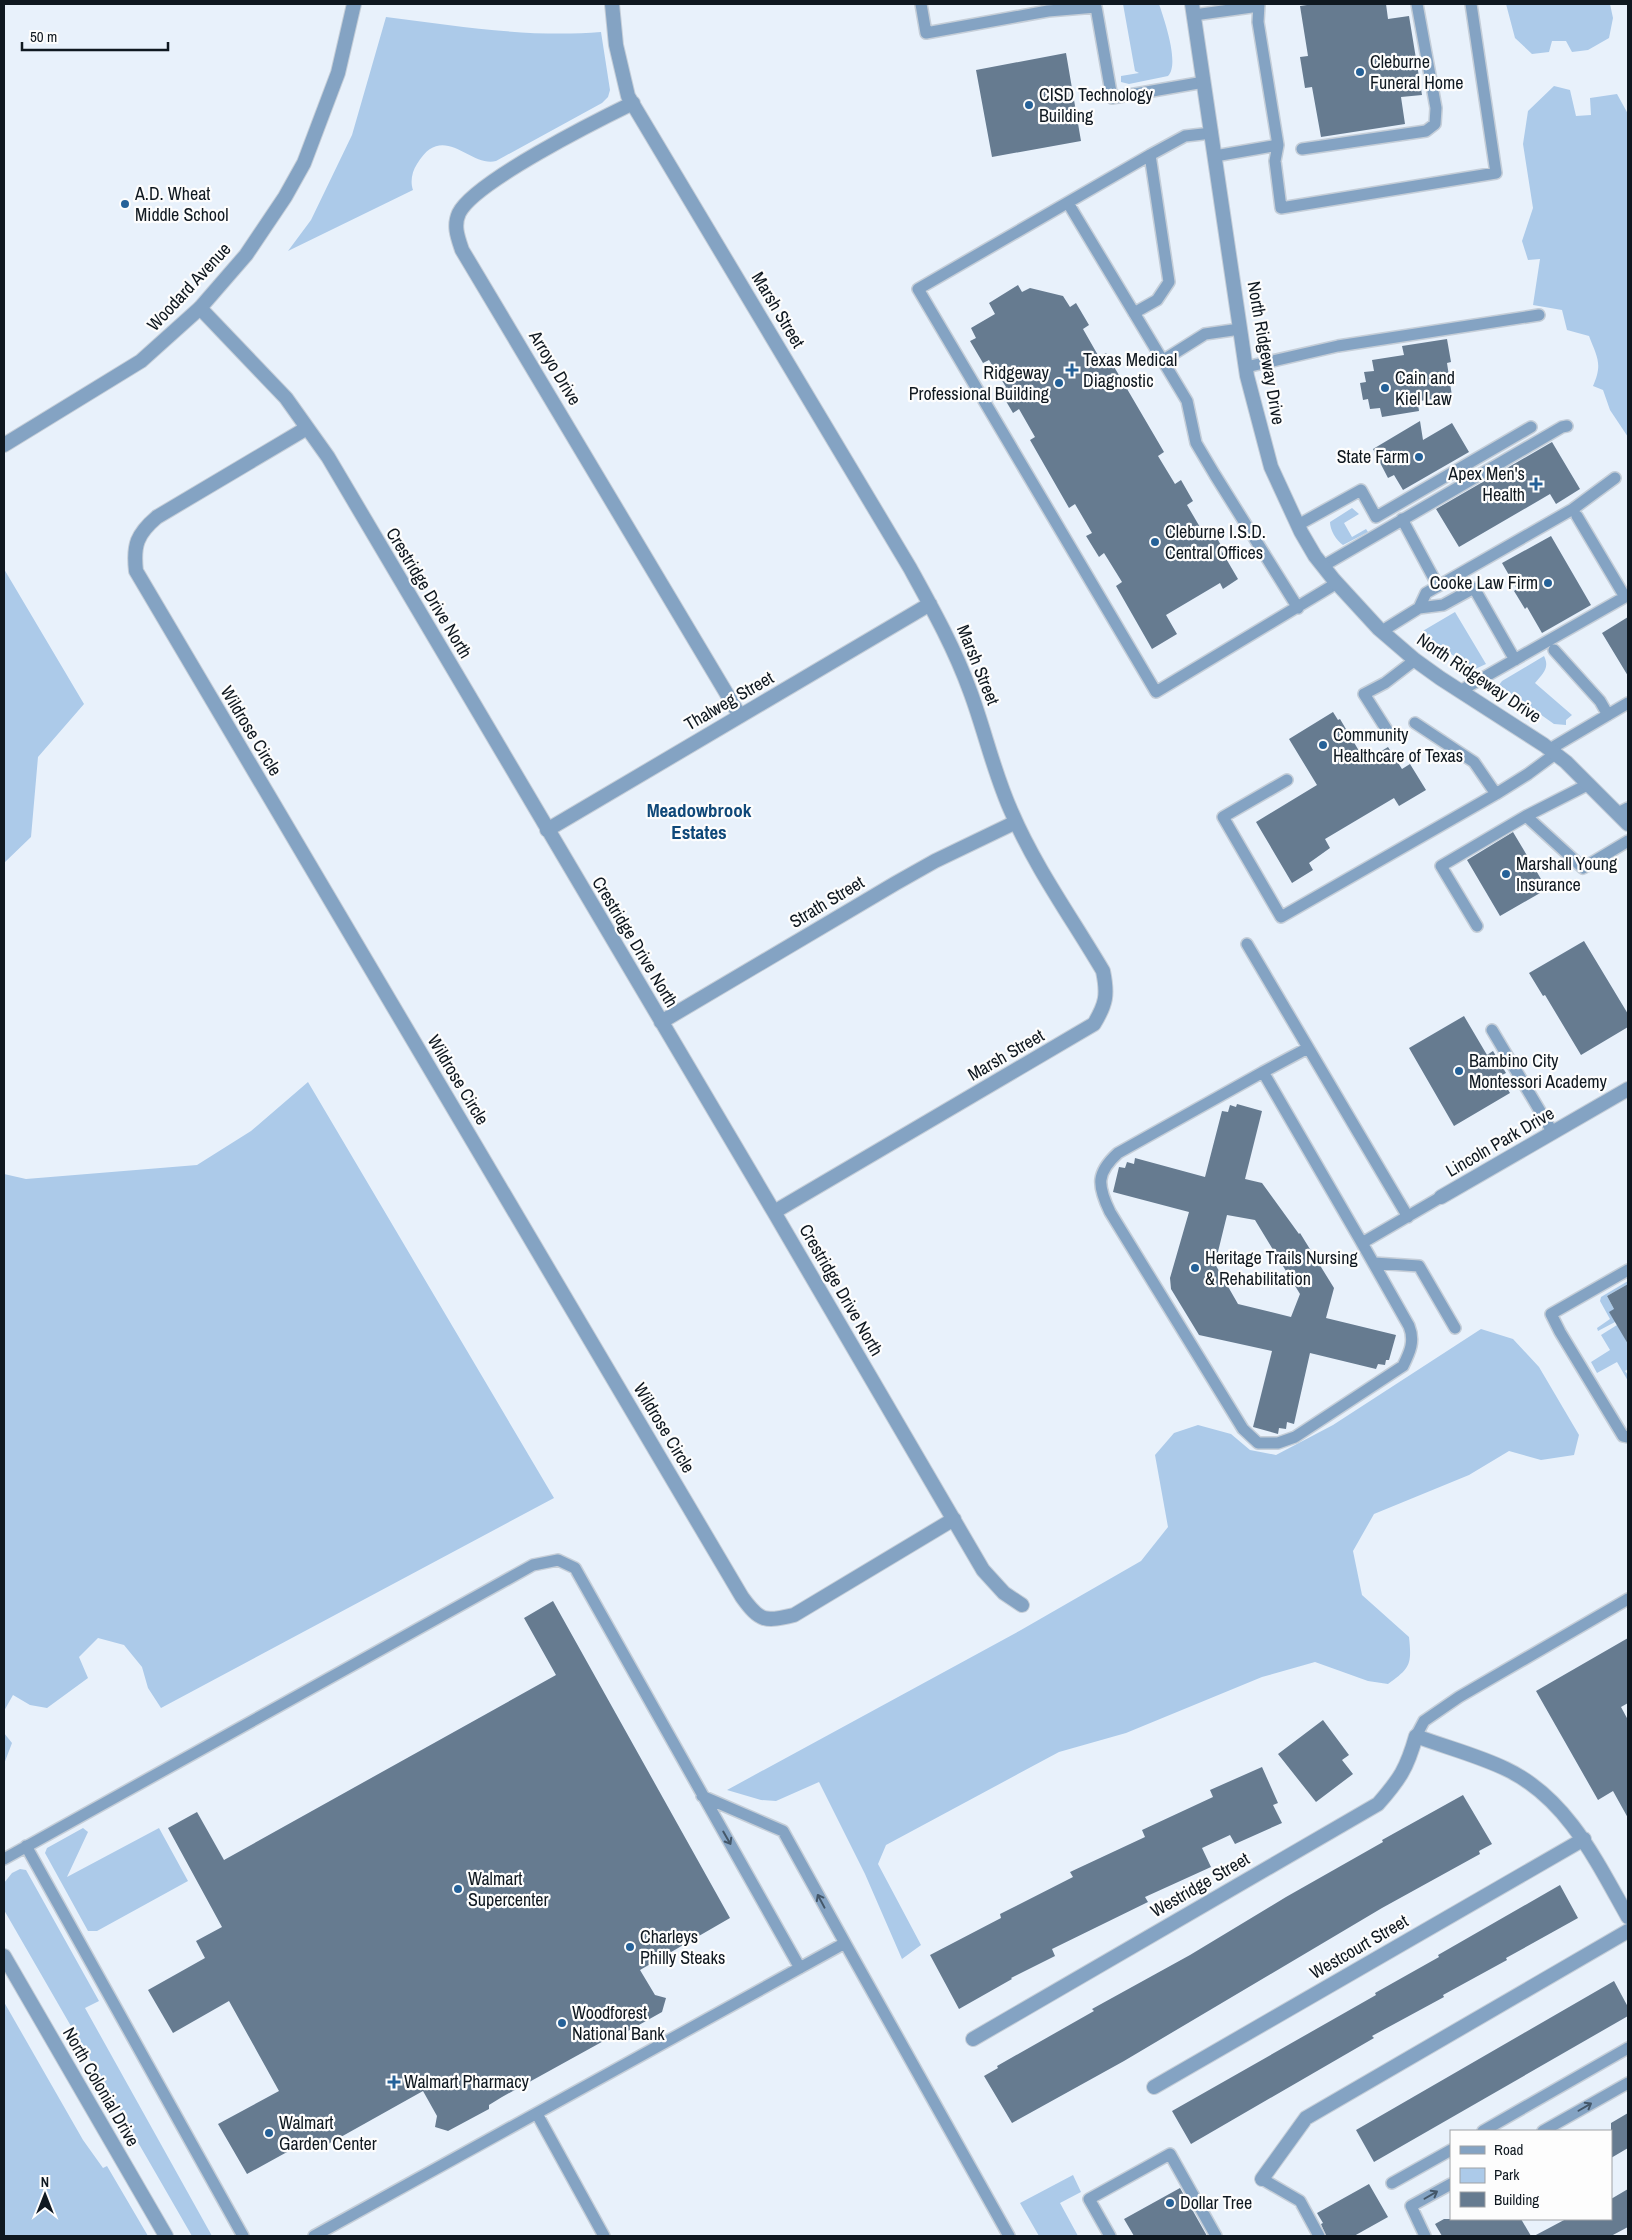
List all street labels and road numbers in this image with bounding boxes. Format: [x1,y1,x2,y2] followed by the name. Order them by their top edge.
[141,237,236,336] street label: Woodard Avenue
[746,267,811,352] street label: Marsh Street
[1242,279,1291,427] street label: North Ridgeway Drive
[523,325,587,410] street label: Arroyo Drive
[380,523,478,663] street label: Crestridge Drive North
[951,621,1006,709] street label: Marsh Street
[1412,627,1546,729] street label: North Ridgeway Drive
[680,665,778,736] street label: Thalweg Street
[215,681,288,780] street label: Wildrose Circle
[785,870,869,934] street label: Strath Street
[586,872,684,1012] street label: Crestridge Drive North
[963,1023,1049,1087] street label: Marsh Street
[422,1030,495,1129] street label: Wildrose Circle
[1441,1100,1559,1183] street label: Lincoln Park Drive
[793,1219,889,1360] street label: Crestridge Drive North
[628,1378,701,1477] street label: Wildrose Circle
[1146,1846,1254,1923] street label: Westridge Street
[1305,1908,1412,1985] street label: Westcourt Street
[57,2023,146,2151] street label: North Colonial Drive

